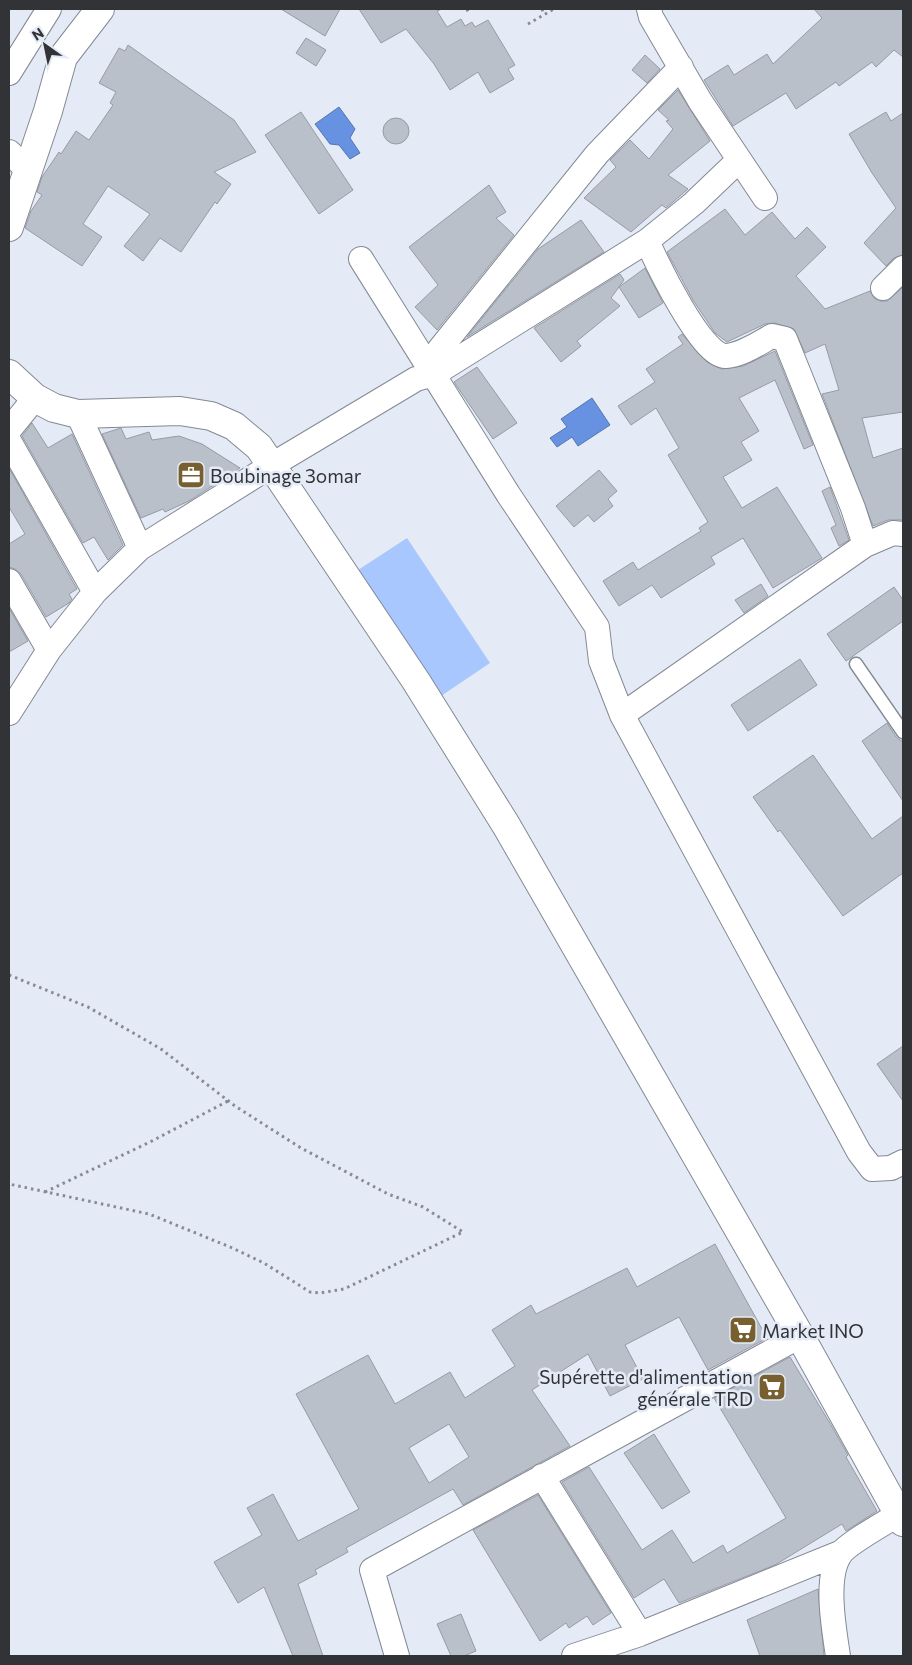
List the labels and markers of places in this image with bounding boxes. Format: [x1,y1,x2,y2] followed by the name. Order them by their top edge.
[176,460,206,490] office icon: Boubinage 3omar
[210,464,362,487] place label: Boubinage 3omar
[728,1315,758,1345] supermarket icon: Market INO
[762,1319,864,1342] place label: Market INO
[539,1365,753,1410] place label: Supérette d'alimentation générale TRD
[757,1372,787,1402] supermarket icon: Supérette d'alimentation générale TRD

